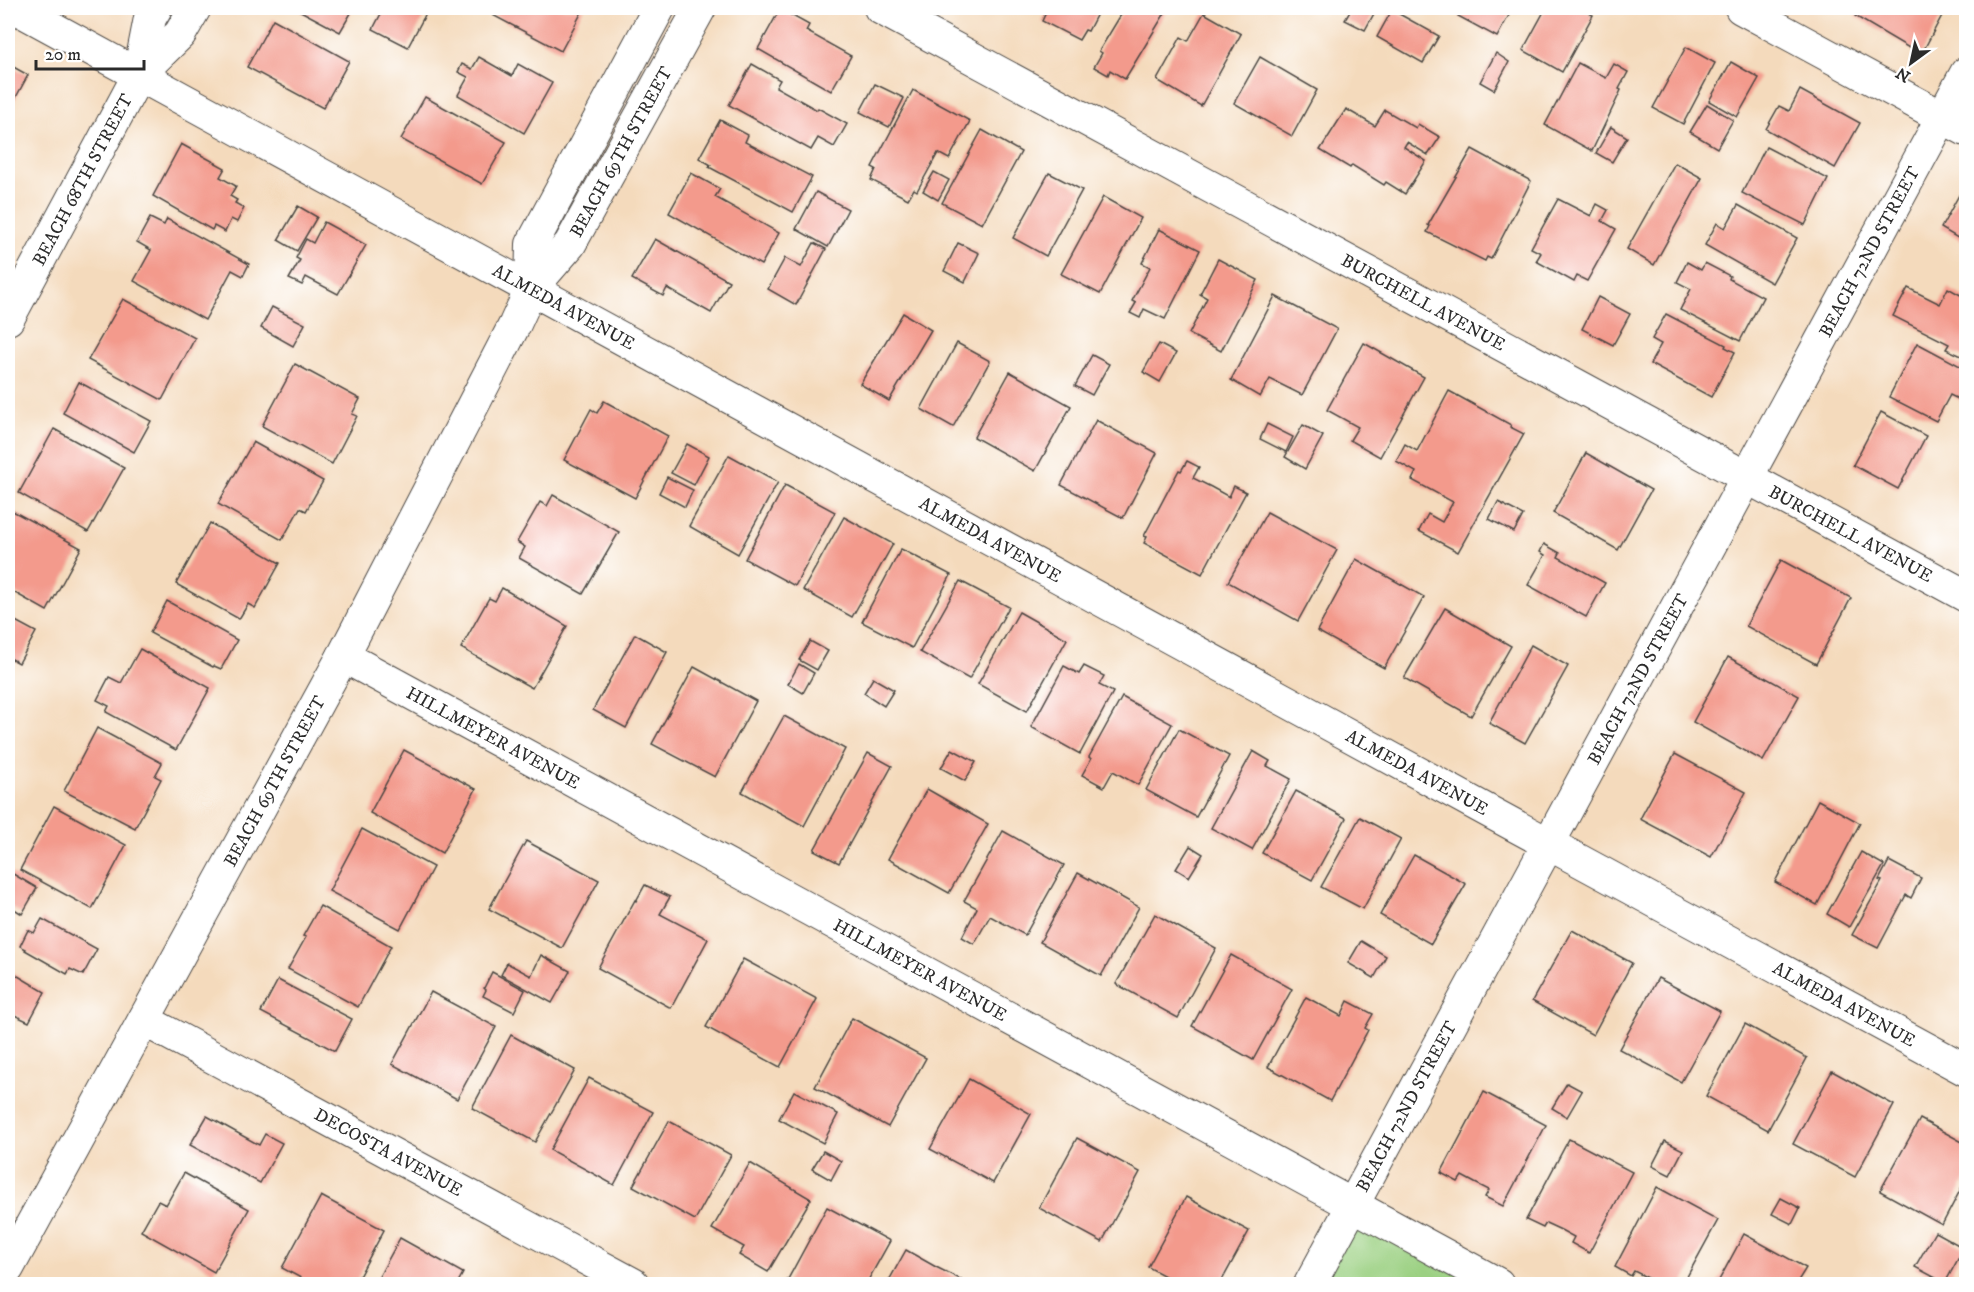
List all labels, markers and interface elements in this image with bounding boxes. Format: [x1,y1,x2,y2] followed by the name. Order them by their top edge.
[36,33,144,71] scale bar
[1881,33,1941,93] north arrow
[45,44,81,66] text: 20 m
[566,63,678,241] street label: BEACH 69TH STREET
[1892,63,1914,87] text: N
[28,90,138,270] street label: BEACH 68TH STREET
[1815,163,1925,341] street label: BEACH 72ND STREET
[1337,250,1509,357] street label: BURCHELL AVENUE
[488,260,638,355] street label: ALMEDA AVENUE
[1765,481,1936,588] street label: BURCHELL AVENUE
[915,493,1065,588] street label: ALMEDA AVENUE
[1583,590,1694,769] street label: BEACH 72ND STREET
[402,682,584,795] street label: HILLMEYER AVENUE
[220,692,331,871] street label: BEACH 69TH STREET
[1342,726,1492,821] street label: ALMEDA AVENUE
[829,915,1011,1027] street label: HILLMEYER AVENUE
[1769,957,1919,1053] street label: ALMEDA AVENUE
[1352,1017,1462,1196] street label: BEACH 72ND STREET
[310,1104,466,1202] street label: DECOSTA AVENUE

